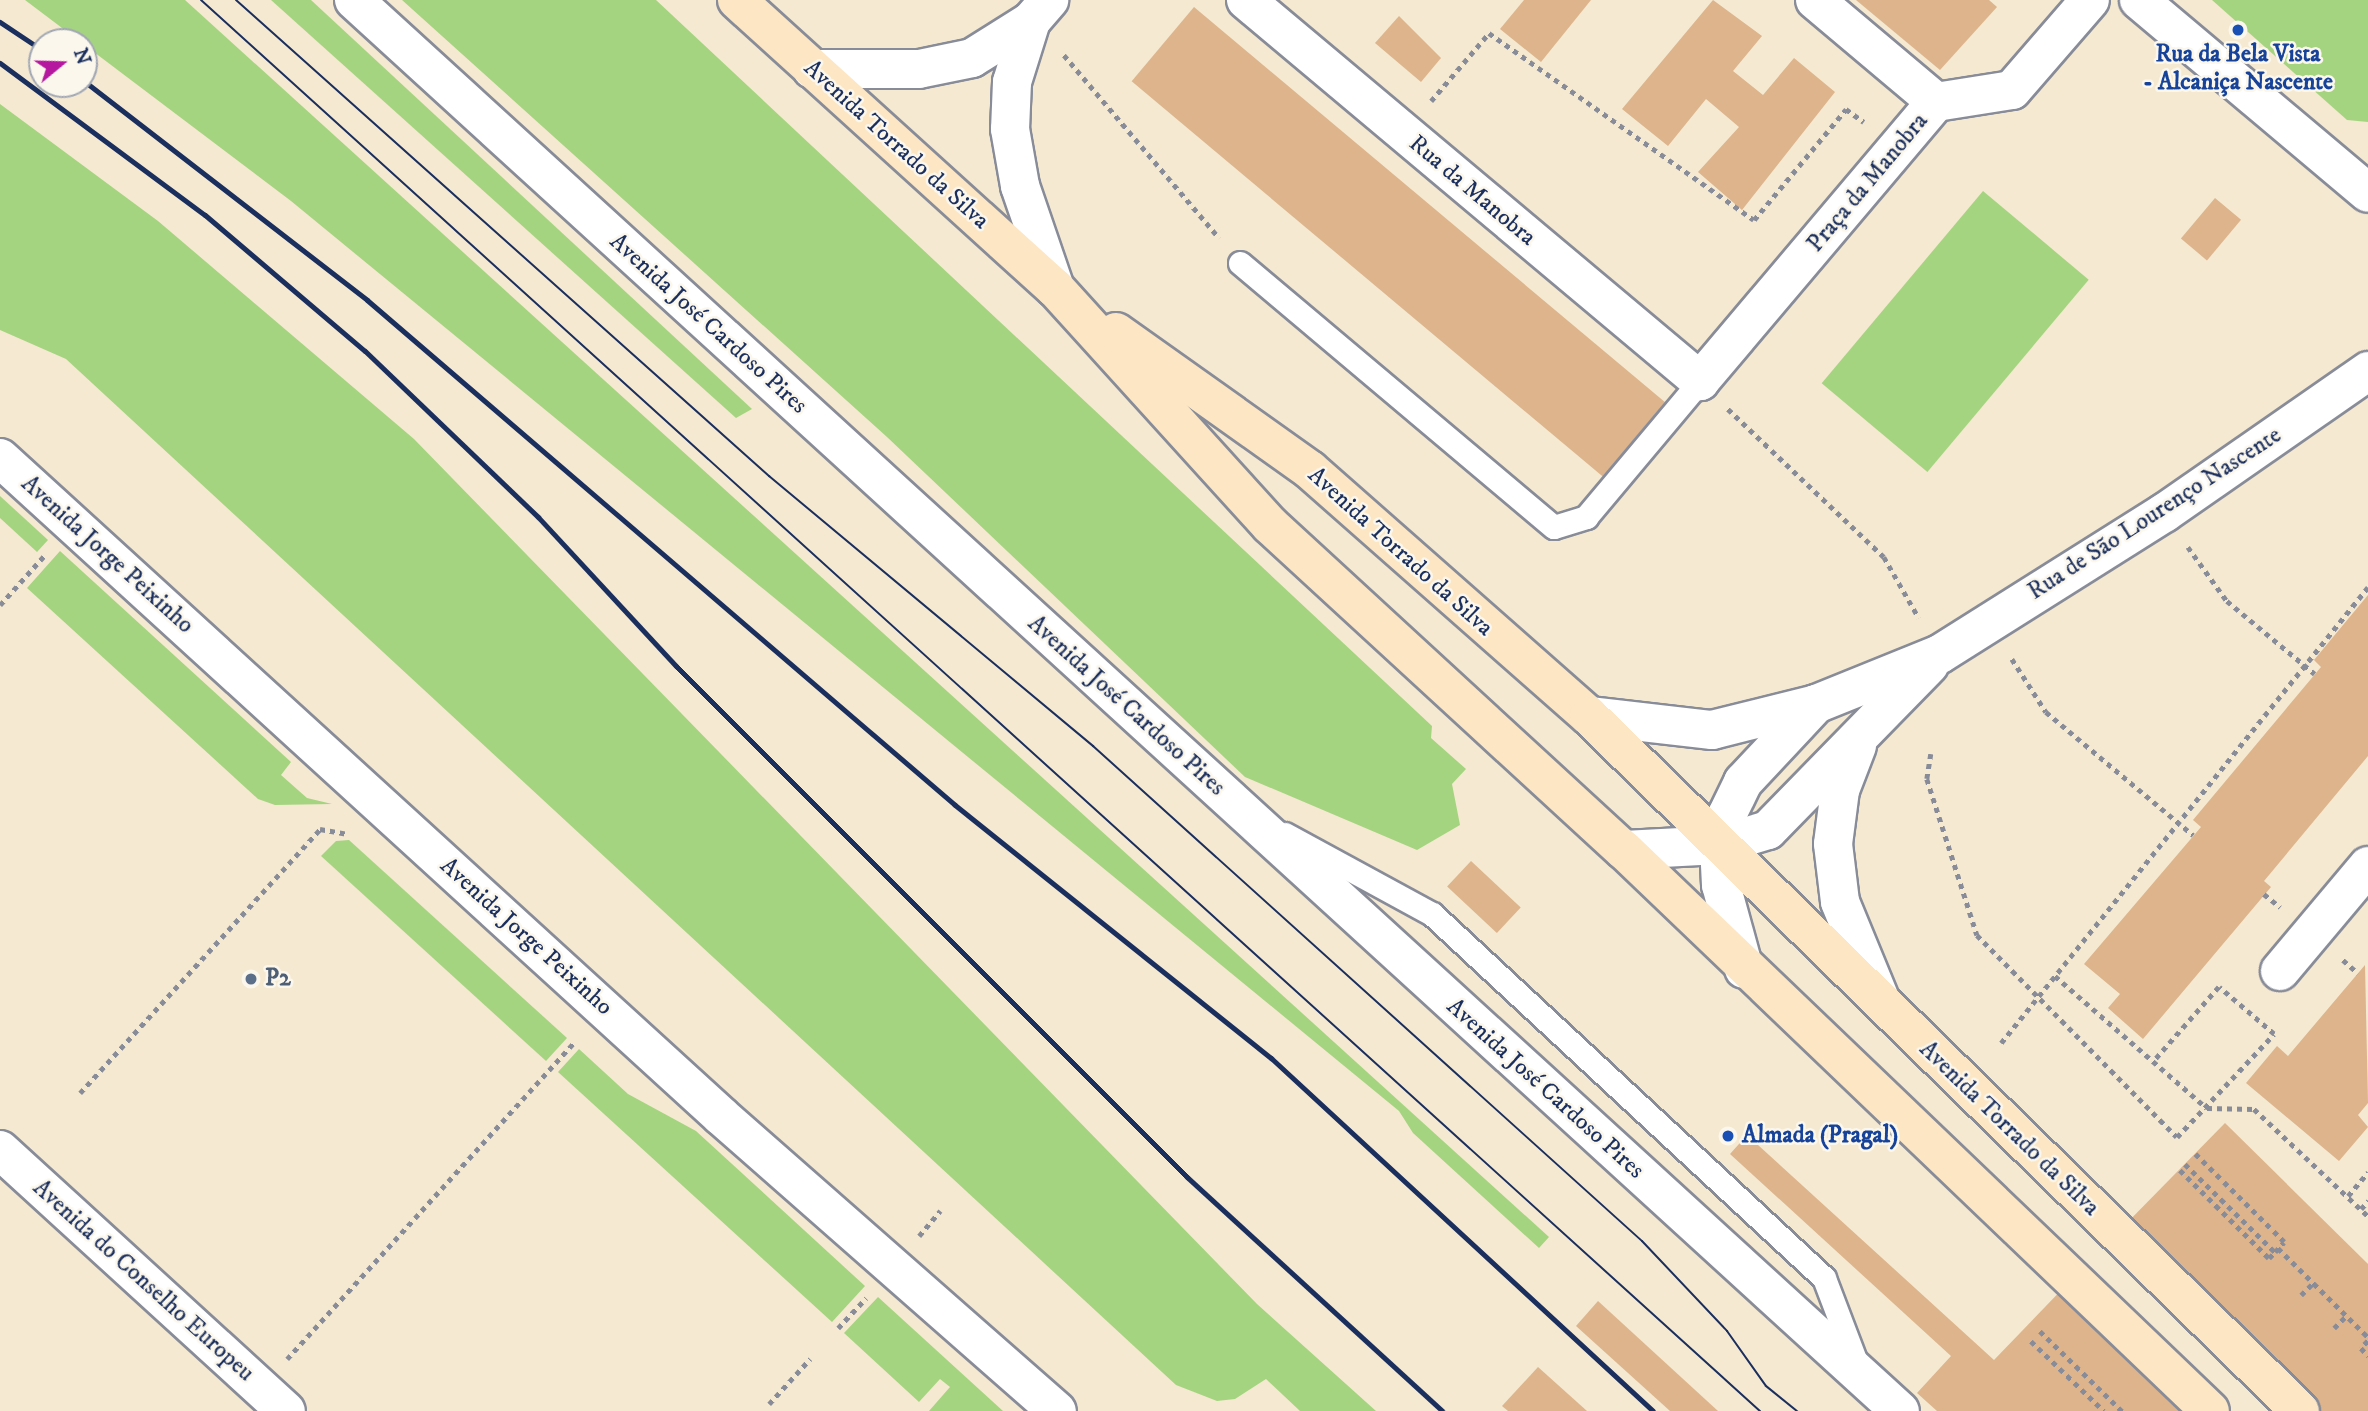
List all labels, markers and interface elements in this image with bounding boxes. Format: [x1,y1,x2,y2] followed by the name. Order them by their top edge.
[2230,22,2246,38] marker: Rua da Bela Vista - Alcaniça Nascente
[28,28,98,98] north arrow
[2143,41,2333,97] place label: Rua da Bela Vista - Alcaniça Nascente
[68,46,95,68] text: N
[797,54,995,236] street label: Avenida Torrado da Silva
[1802,108,1934,258] street label: Praça da Manobra
[1403,130,1541,252] street label: Rua da Manobra
[603,228,813,420] street label: Avenida José Cardoso Pires
[2023,421,2287,607] street label: Rua de São Lourenço Nascente
[1301,461,1499,643] street label: Avenida Torrado da Silva
[15,470,199,640] street label: Avenida Jorge Peixinho
[1021,610,1231,802] street label: Avenida José Cardoso Pires
[434,852,618,1022] street label: Avenida Jorge Peixinho
[265,965,291,993] place label: P2
[243,971,259,987] marker: P2
[1440,993,1650,1185] street label: Avenida José Cardoso Pires
[1913,1036,2105,1222] street label: Avenida Torrado da Silva
[1742,1122,1898,1150] place label: Almada (Pragal)
[1720,1128,1736,1144] marker: Almada (Pragal)
[27,1174,259,1388] street label: Avenida do Conselho Europeu

